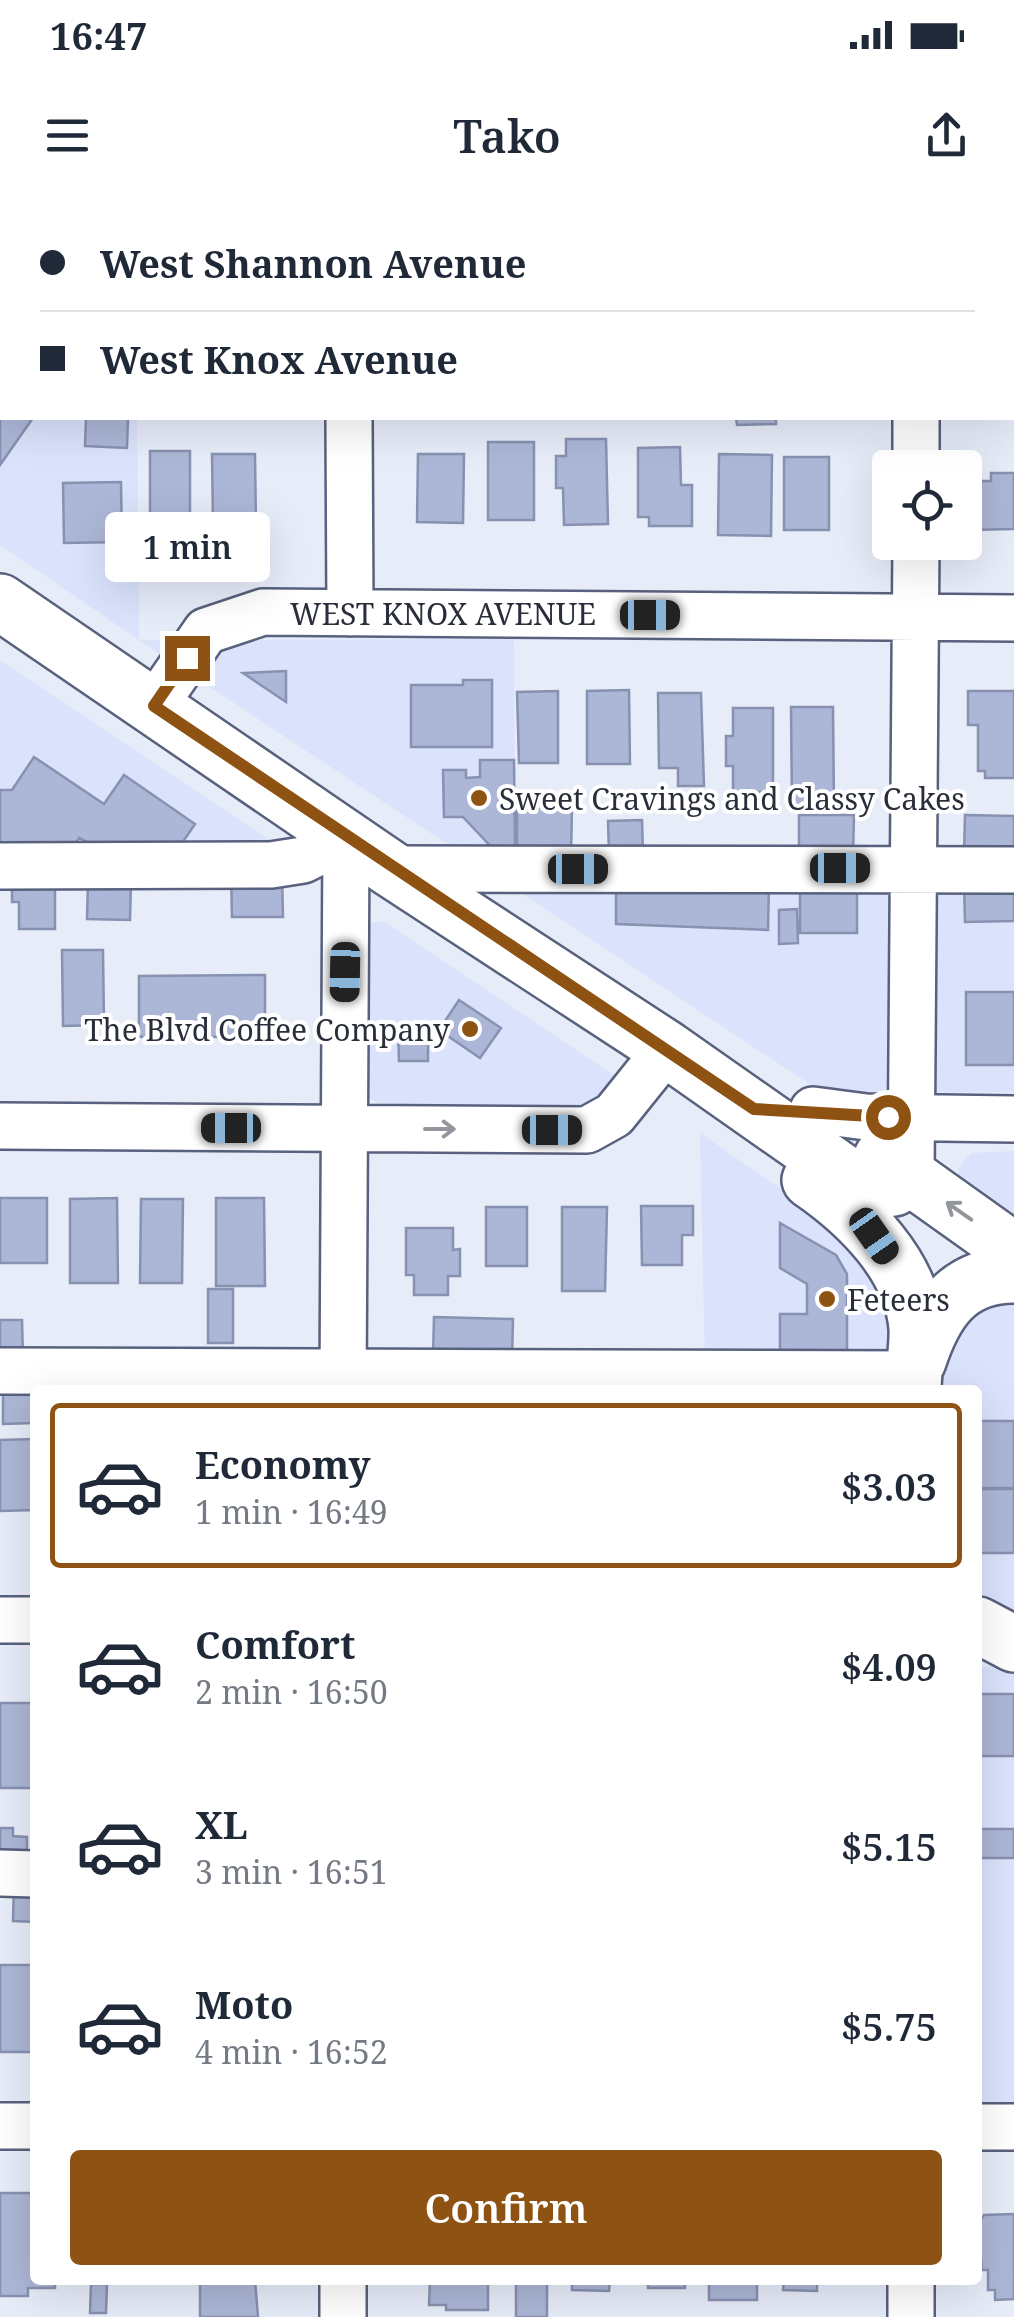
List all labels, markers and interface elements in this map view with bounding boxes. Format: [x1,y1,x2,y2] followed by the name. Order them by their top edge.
[50,9,147,61] text: 16:47
[453,105,561,166] text: Tako
[40,108,95,163] icon: menu
[919,108,974,163] icon: share
[100,237,526,289] text: West Shannon Avenue
[100,333,458,385] text: West Knox Avenue
[872,450,982,560] map controls
[872,450,982,560] button: locate
[104,513,270,583] callout: 1 min
[143,525,232,568] text: 1 min
[290,593,596,634] street label: WEST KNOX AVENUE
[620,600,680,630] car
[165,636,210,681] route end
[499,778,965,819] place label: Sweet Cravings and Classy Cakes
[468,787,490,809] marker: Sweet Cravings and Classy Cakes
[810,853,870,883] car
[548,854,608,884] car
[329,942,361,1002] car
[84,1009,450,1050] place label: The Blvd Coffee Company
[459,1018,481,1040] marker: The Blvd Coffee Company
[866,1095,911,1140] route start
[201,1113,261,1143] car
[522,1115,582,1145] car
[422,1120,455,1138] one-way arrow
[946,1201,973,1222] one-way arrow
[845,1203,903,1269] car
[847,1279,950,1320] place label: Feteers
[816,1288,838,1310] marker: Feteers
[195,1438,371,1490] text: Economy
[75,1441,165,1531] icon: car
[841,1460,937,1512] text: $3.03
[195,1490,388,1533] text: 1 min · 16:49
[195,1618,355,1670] text: Comfort
[75,1621,165,1711] icon: car
[841,1640,937,1692] text: $4.09
[195,1670,388,1713] text: 2 min · 16:50
[195,1798,248,1850] text: XL
[75,1801,165,1891] icon: car
[841,1820,937,1872] text: $5.15
[195,1850,388,1893] text: 3 min · 16:51
[195,1978,293,2030] text: Moto
[75,1981,165,2071] icon: car
[841,2000,937,2052] text: $5.75
[195,2030,388,2073] text: 4 min · 16:52
[70,2150,942,2265] button: Confirm

